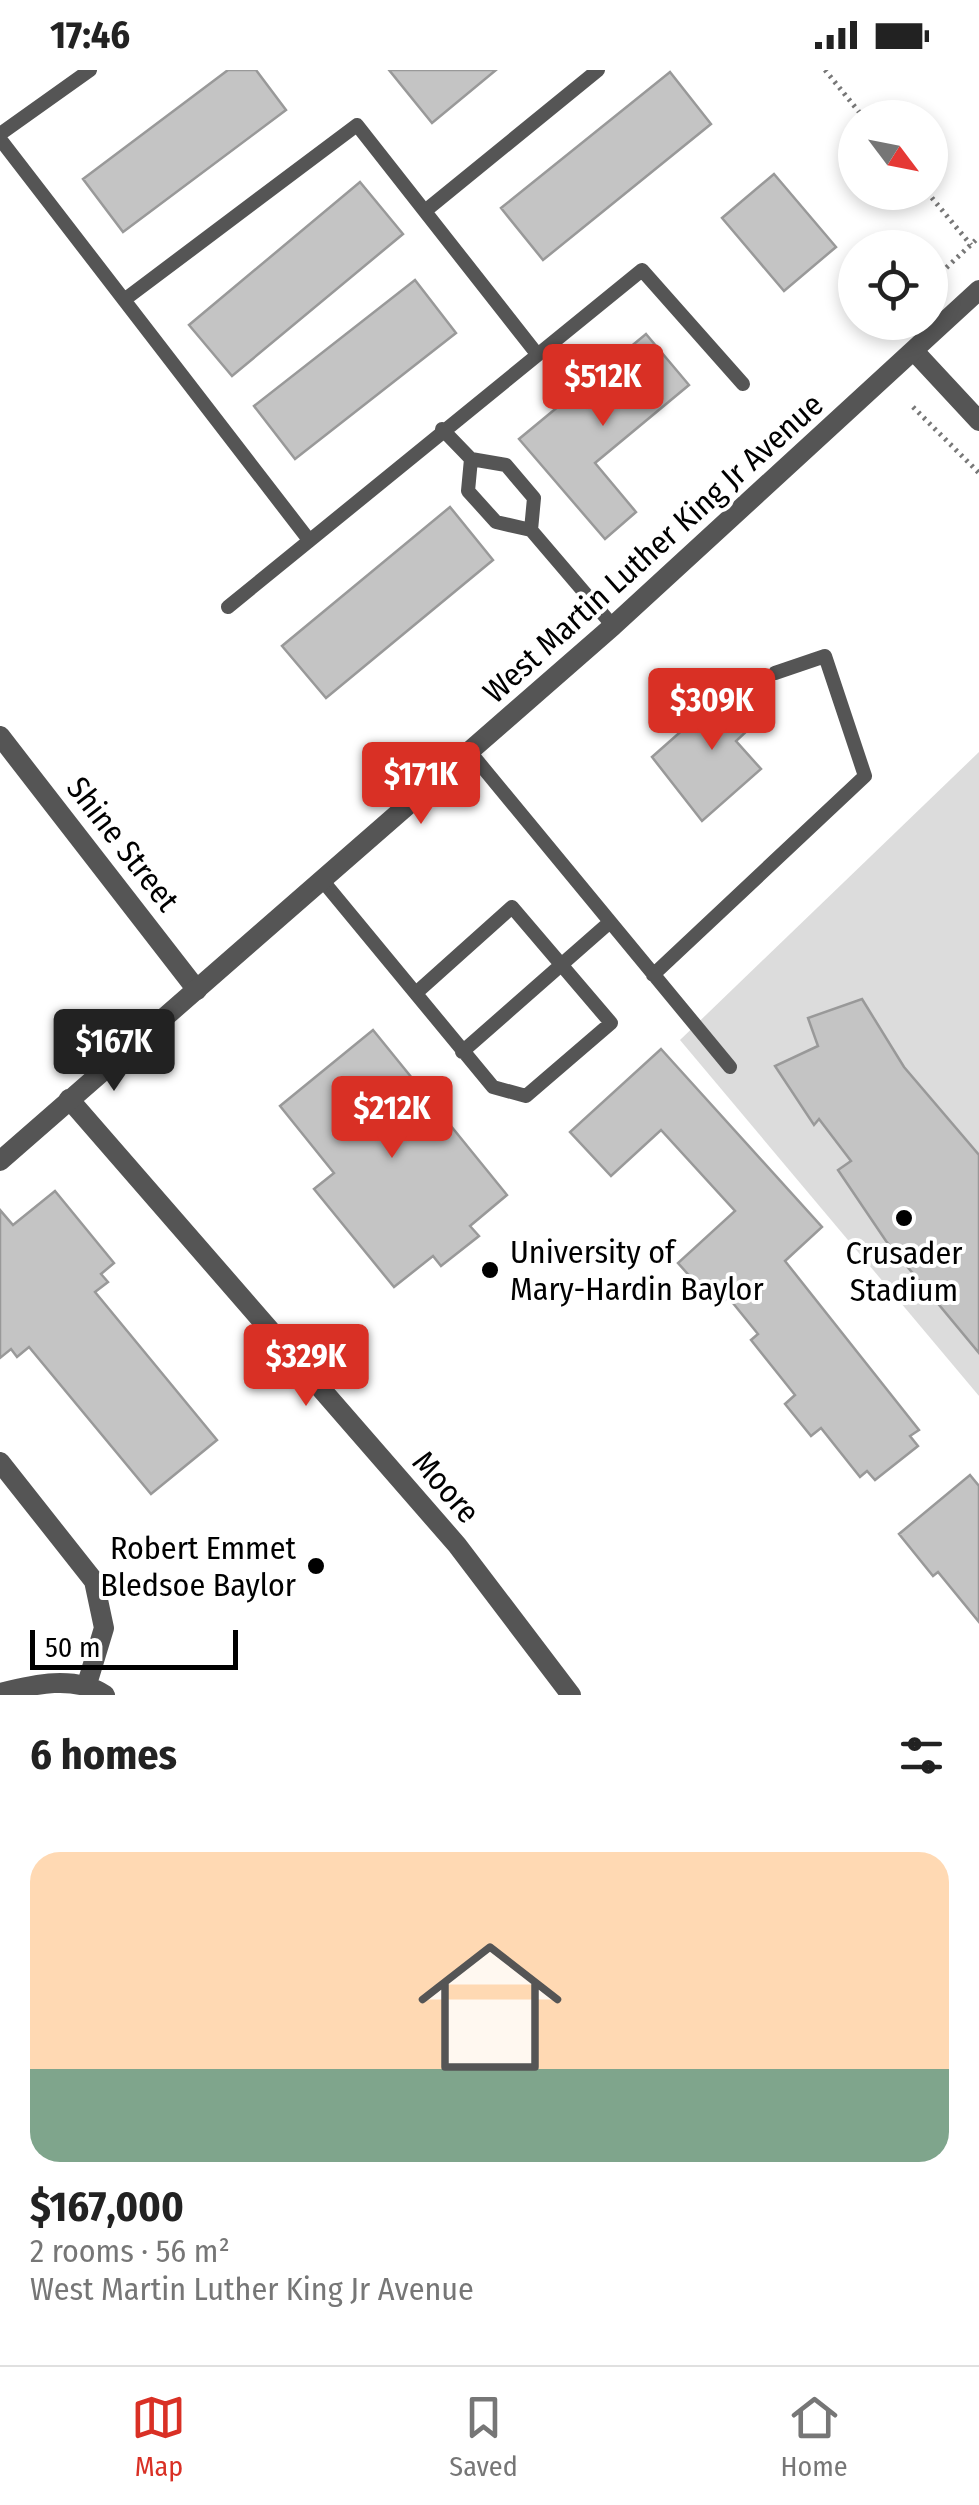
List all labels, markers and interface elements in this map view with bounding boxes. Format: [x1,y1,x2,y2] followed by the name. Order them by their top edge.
[50,12,130,58] text: 17:46
[838,100,948,210] north arrow
[838,100,948,340] map controls
[838,230,948,340] button: locate
[533,344,673,429] pin: $512K
[565,357,641,395] text: $512K
[475,385,831,711] street label: West Martin Luther King Jr Avenue
[642,668,782,753] pin: $309K
[670,681,754,719] text: $309K
[351,742,491,827] pin: $171K
[384,755,458,793] text: $171K
[59,769,187,919] street label: Shine Street
[44,1009,184,1094] pin: $167K
[76,1022,152,1060] text: $167K
[322,1076,462,1161] pin: $212K
[354,1089,430,1127] text: $212K
[893,1207,915,1229] marker: Crusader Stadium
[510,1233,764,1308] place label: University of Mary-Hardin Baylor
[846,1234,962,1309] place label: Crusader Stadium
[479,1259,501,1281] marker: University of Mary-Hardin Baylor
[236,1324,376,1409] pin: $329K
[266,1337,346,1375] text: $329K
[405,1443,487,1531] street label: Moore
[100,1529,297,1604] place label: Robert Emmet Bledsoe Baylor
[305,1555,327,1577] marker: Robert Emmet Bledsoe Baylor
[30,1625,238,1670] scale bar
[45,1631,101,1664] text: 50 m
[894,1728,949,1783] icon: filters
[30,1730,177,1780] text: 6 homes
[400,1917,580,2097] icon: home
[30,2182,184,2232] text: $167,000
[30,2232,230,2270] text: 2 rooms · 56 m²
[30,2270,474,2308] text: West Martin Luther King Jr Avenue
[131,2390,186,2483] tab: Map
[449,2390,518,2483] tab: Saved
[781,2390,848,2483] tab: Home

